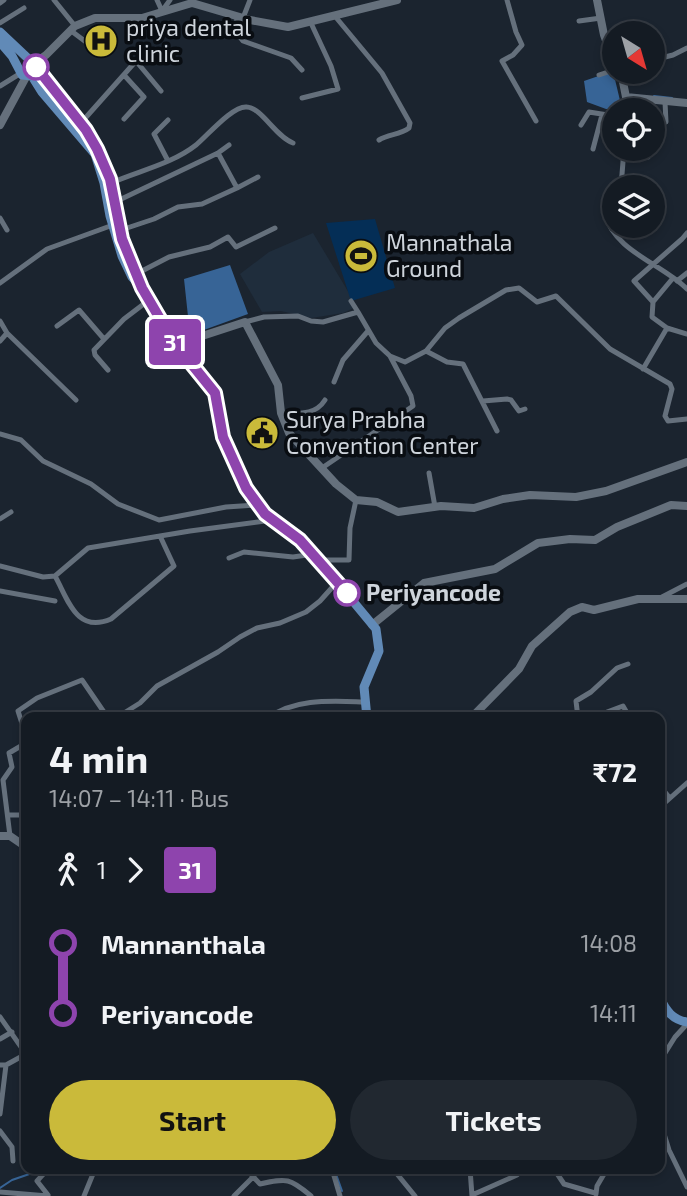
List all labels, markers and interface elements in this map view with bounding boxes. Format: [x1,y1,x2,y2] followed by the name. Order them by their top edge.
[126,13,251,67] place label: priya dental clinic
[602,21,665,84] north arrow
[602,21,665,238] map controls
[82,22,120,60] hospital icon: priya dental clinic
[23,54,49,80] unlabelled marker
[602,98,665,161] button: locate
[602,175,665,238] button: layers
[386,228,512,282] place label: Mannathala Ground
[342,237,380,275] sports icon: Mannathala Ground
[144,319,206,365] line badge: 31
[163,327,187,356] text: 31
[286,405,479,459] place label: Surya Prabha Convention Center
[243,414,281,452] public building icon: Surya Prabha Convention Center
[366,578,501,606] place label: Periyancode
[334,580,360,606] marker: Periyancode
[49,735,148,781] text: 4 min
[593,756,637,787] text: ₹72
[49,784,229,812] text: 14:07 – 14:11 · Bus
[49,851,87,889] icon: walk
[116,851,154,889] icon: forward
[178,855,202,884] text: 31
[97,856,106,884] text: 1
[101,928,266,959] text: Mannanthala
[580,929,637,957] text: 14:08
[101,998,254,1029] text: Periyancode
[590,999,637,1027] text: 14:11
[49,1080,336,1160] button: Start
[350,1080,637,1160] button: Tickets

